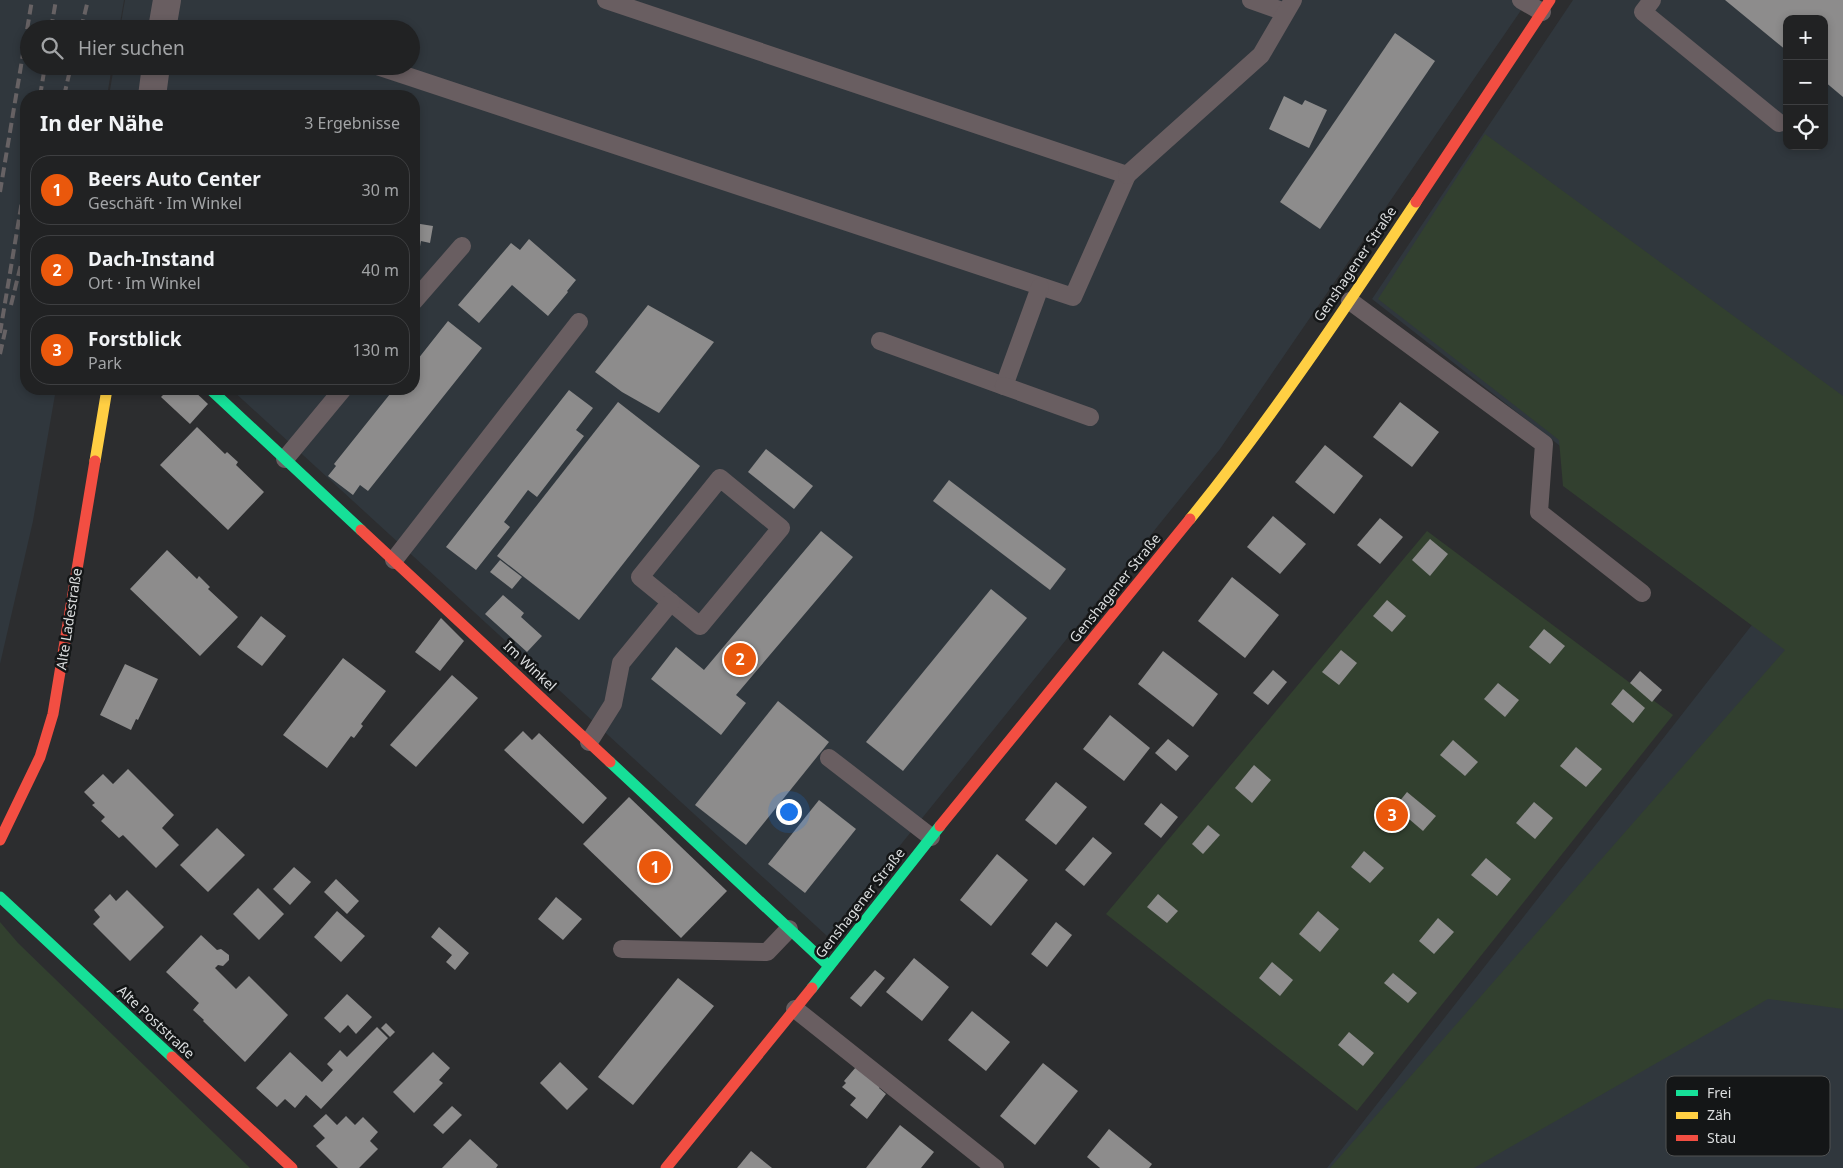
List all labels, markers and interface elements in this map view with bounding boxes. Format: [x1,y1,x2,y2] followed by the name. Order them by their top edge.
[1783,15,1828,150] map controls
[1783,15,1828,60] button: +
[20,20,420,75] search box
[38,34,66,62] icon: search
[78,35,185,61] text: Hier suchen
[1783,60,1828,105] button: −
[1783,105,1828,150] button: locate
[40,109,164,137] text: In der Nähe
[304,112,400,134] text: 3 Ergebnisse
[88,166,261,192] text: Beers Auto Center
[52,179,62,201] text: 1
[362,179,399,201] text: 30 m
[88,192,242,214] text: Geschäft · Im Winkel
[1309,202,1400,325] street label: Genshagener Straße
[88,246,215,272] text: Dach-Instand
[52,259,62,281] text: 2
[362,259,399,281] text: 40 m
[88,272,201,294] text: Ort · Im Winkel
[88,326,182,352] text: Forstblick
[52,339,62,361] text: 3
[352,339,399,361] text: 130 m
[88,352,122,374] text: Park
[1065,529,1165,646] street label: Genshagener Straße
[51,567,86,671] street label: Alte Ladestraße
[500,636,561,695] street label: Im Winkel
[724,640,756,678] pin: 2
[1376,796,1408,834] pin: 3
[776,799,802,825] your location
[810,843,909,962] street label: Genshagener Straße
[639,848,671,886] pin: 1
[113,981,199,1063] street label: Alte Poststraße
[1666,1076,1830,1156] legend
[1707,1083,1731,1102] text: Frei
[1707,1105,1732,1124] text: Zäh
[1707,1128,1736,1147] text: Stau

